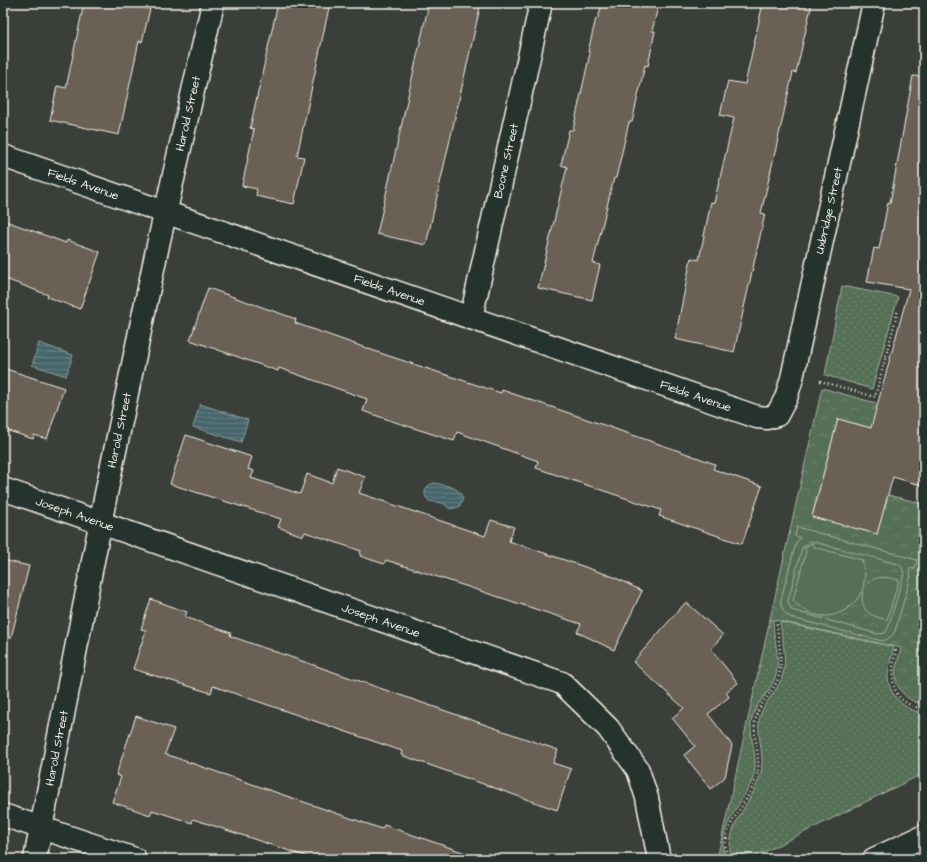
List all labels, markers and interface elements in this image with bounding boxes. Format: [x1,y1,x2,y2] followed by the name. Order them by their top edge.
[172,74,205,153] street label: Harold Street
[490,122,523,200] street label: Boone Street
[45,164,122,205] street label: Fields Avenue
[811,165,847,256] street label: Uxbridge Street
[351,270,428,311] street label: Fields Avenue
[658,376,734,417] street label: Fields Avenue
[104,391,136,470] street label: Harold Street
[33,493,117,536] street label: Joseph Avenue
[339,599,423,642] street label: Joseph Avenue
[41,709,73,787] street label: Harold Street

